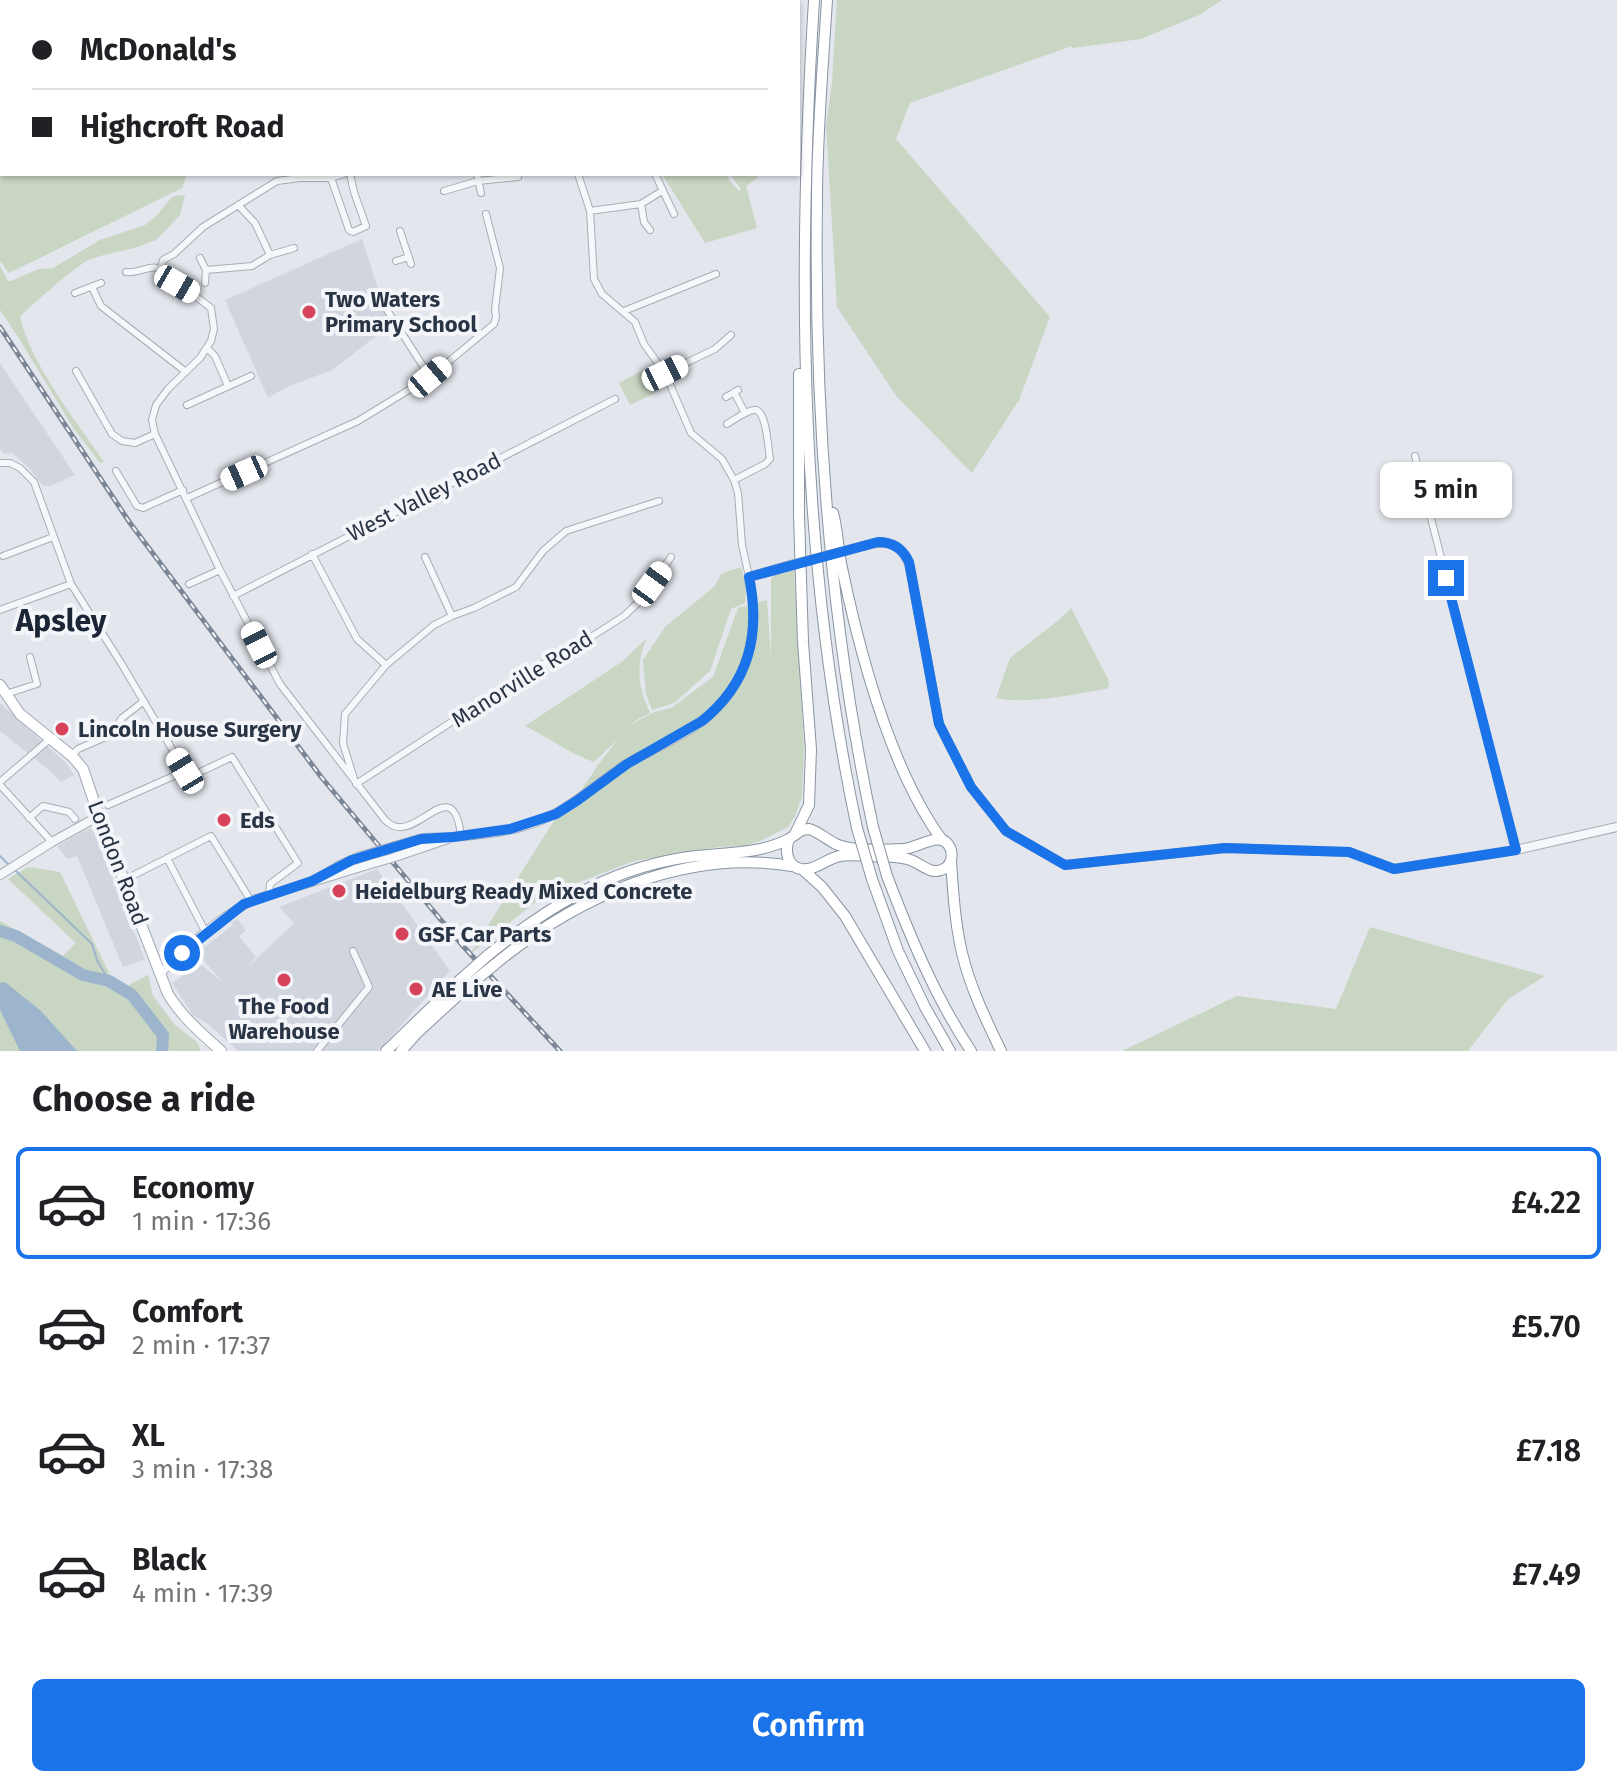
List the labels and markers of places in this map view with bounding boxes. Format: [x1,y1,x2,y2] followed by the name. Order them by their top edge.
[325,286,477,338] place label: Two Waters Primary School
[300,303,318,321] marker: Two Waters Primary School
[78,716,302,743] place label: Lincoln House Surgery
[53,720,71,738] marker: Lincoln House Surgery
[240,807,275,834] place label: Eds
[215,811,233,829] marker: Eds
[355,878,692,905] place label: Heidelburg Ready Mixed Concrete
[330,882,348,900] marker: Heidelburg Ready Mixed Concrete
[418,921,552,948] place label: GSF Car Parts
[393,925,411,943] marker: GSF Car Parts
[275,971,293,989] marker: The Food Warehouse
[431,976,503,1003] place label: AE Live
[407,980,425,998] marker: AE Live
[228,993,340,1045] place label: The Food Warehouse

